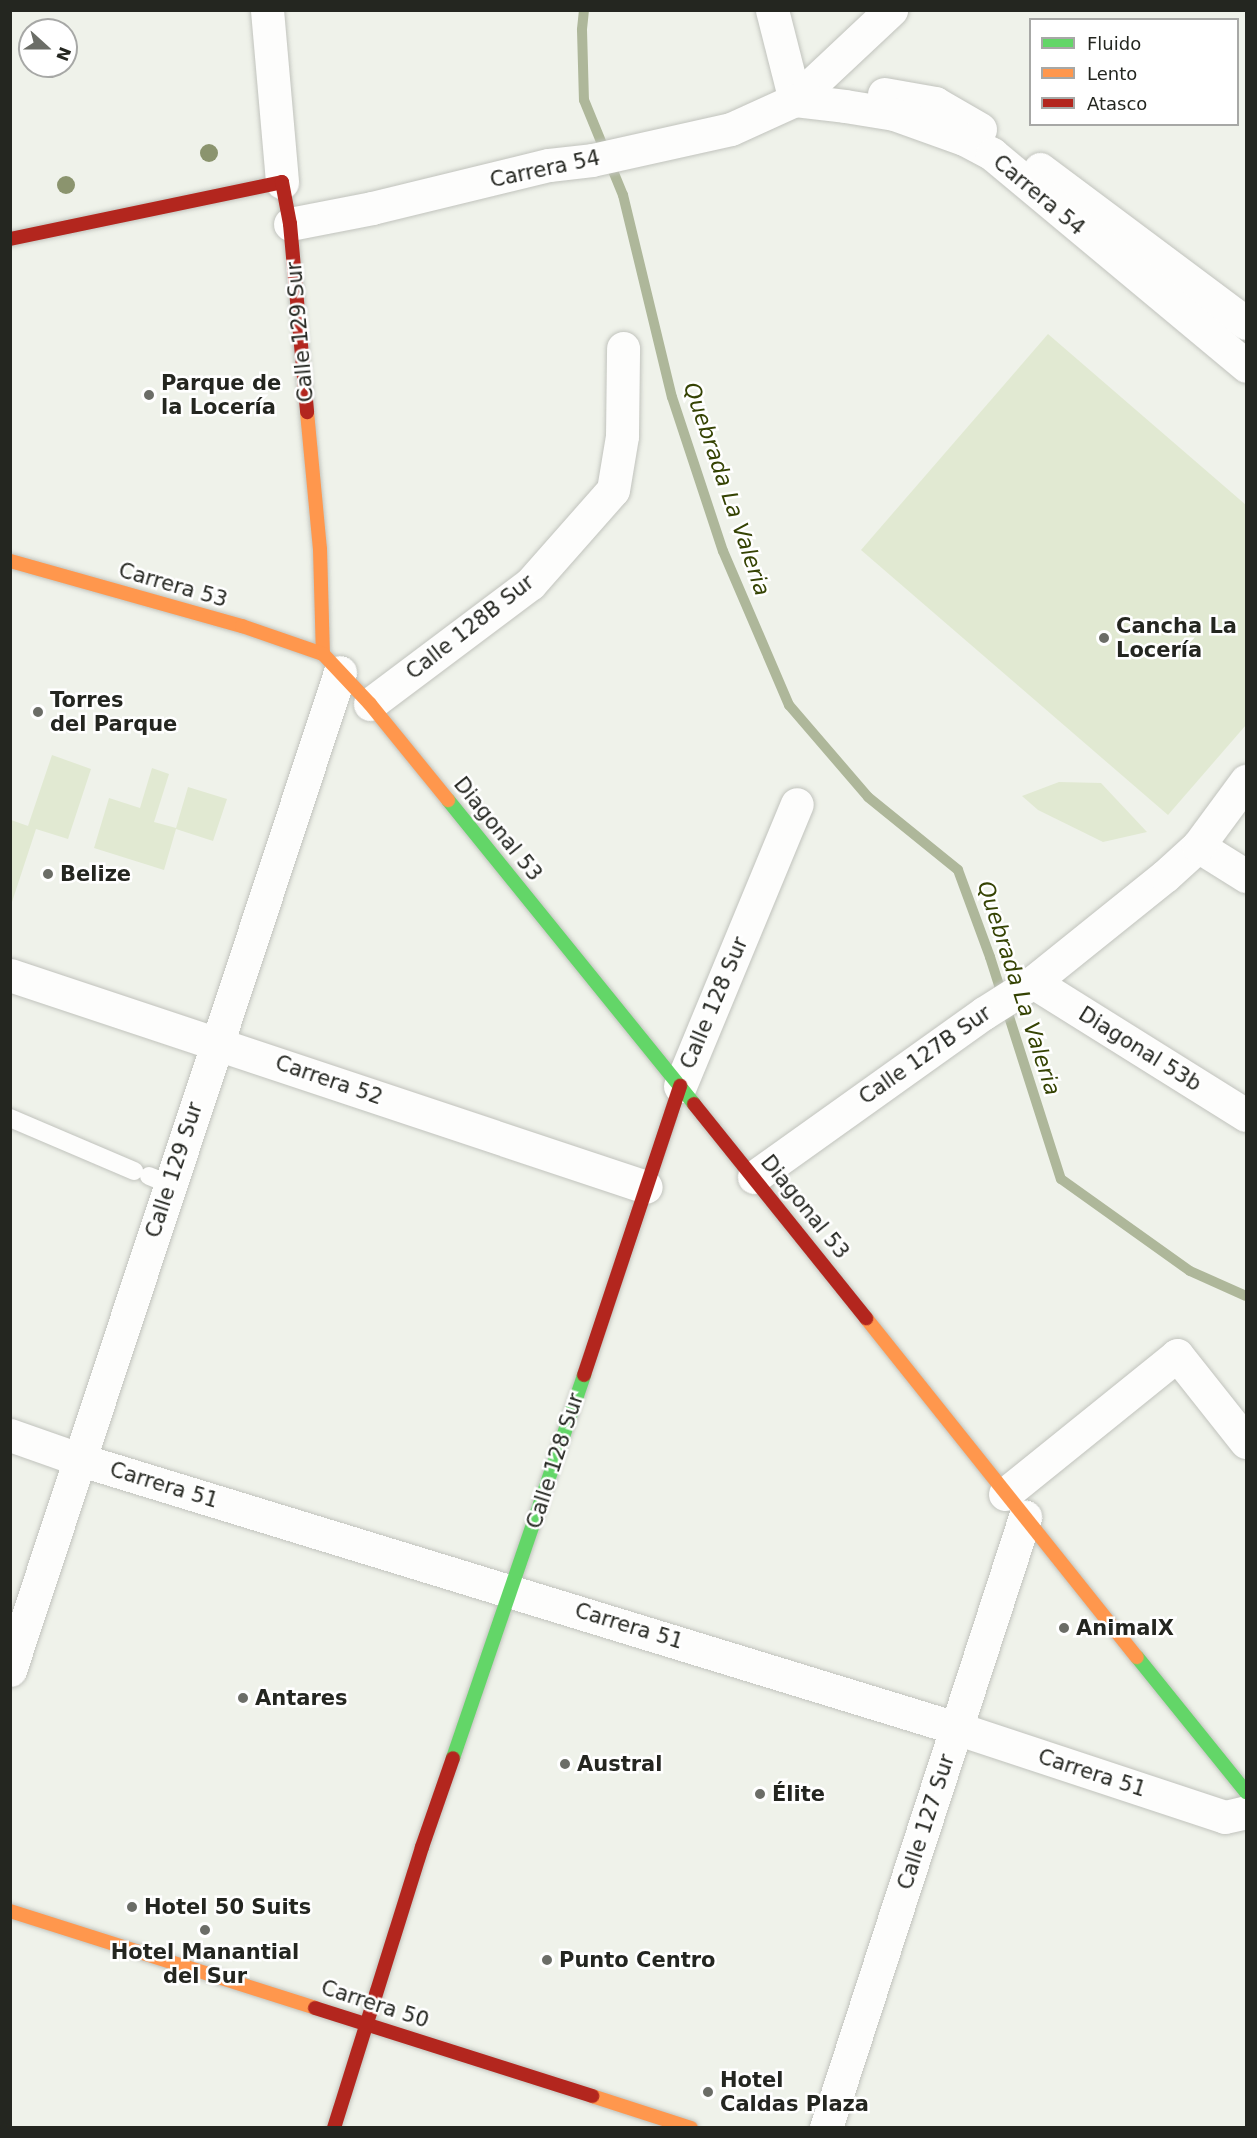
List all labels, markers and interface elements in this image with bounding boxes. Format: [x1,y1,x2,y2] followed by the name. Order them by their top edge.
[18,18,78,78] north arrow
[1029,18,1239,126] legend
[1087,33,1141,54] text: Fluido
[52,44,75,64] text: N
[1087,63,1137,84] text: Lento
[1087,93,1147,114] text: Atasco
[488,145,602,193] street label: Carrera 54
[988,149,1090,241] street label: Carrera 54
[281,261,319,403] street label: Calle 129 Sur
[161,370,281,420] place label: Parque de la Locería
[678,379,776,599] water label: Quebrada La Valeria
[142,388,156,402] marker: Parque de la Locería
[116,557,230,613] street label: Carrera 53
[401,569,539,685] street label: Calle 128B Sur
[1116,613,1237,663] place label: Cancha La Locería
[1097,631,1111,645] marker: Cancha La Locería
[50,687,177,737] place label: Torres del Parque
[31,705,45,719] marker: Torres del Parque
[448,772,548,886] street label: Diagonal 53
[60,861,131,887] place label: Belize
[41,867,55,881] marker: Belize
[972,877,1066,1099] water label: Quebrada La Valeria
[675,933,753,1073] street label: Calle 128 Sur
[854,1000,996,1110] street label: Calle 127B Sur
[1074,1001,1206,1097] street label: Diagonal 53b
[272,1050,386,1110] street label: Carrera 52
[140,1099,208,1241] street label: Calle 129 Sur
[755,1150,855,1264] street label: Diagonal 53
[521,1390,589,1532] street label: Calle 128 Sur
[107,1457,221,1513] street label: Carrera 51
[572,1598,686,1654] street label: Carrera 51
[1076,1615,1174,1641] place label: AnimalX
[1057,1621,1071,1635] marker: AnimalX
[255,1685,348,1711] place label: Antares
[236,1691,250,1705] marker: Antares
[1035,1744,1149,1802] street label: Carrera 51
[577,1751,662,1777] place label: Austral
[892,1751,960,1893] street label: Calle 127 Sur
[558,1757,572,1771] marker: Austral
[772,1781,825,1807] place label: Élite
[753,1787,767,1801] marker: Élite
[144,1894,311,1920] place label: Hotel 50 Suits
[125,1900,139,1914] marker: Hotel 50 Suits
[198,1923,212,1937] marker: Hotel Manantial del Sur
[111,1939,299,1989] place label: Hotel Manantial del Sur
[559,1947,715,1973] place label: Punto Centro
[540,1953,554,1967] marker: Punto Centro
[318,1975,432,2033] street label: Carrera 50
[720,2067,869,2117] place label: Hotel Caldas Plaza
[701,2085,715,2099] marker: Hotel Caldas Plaza

